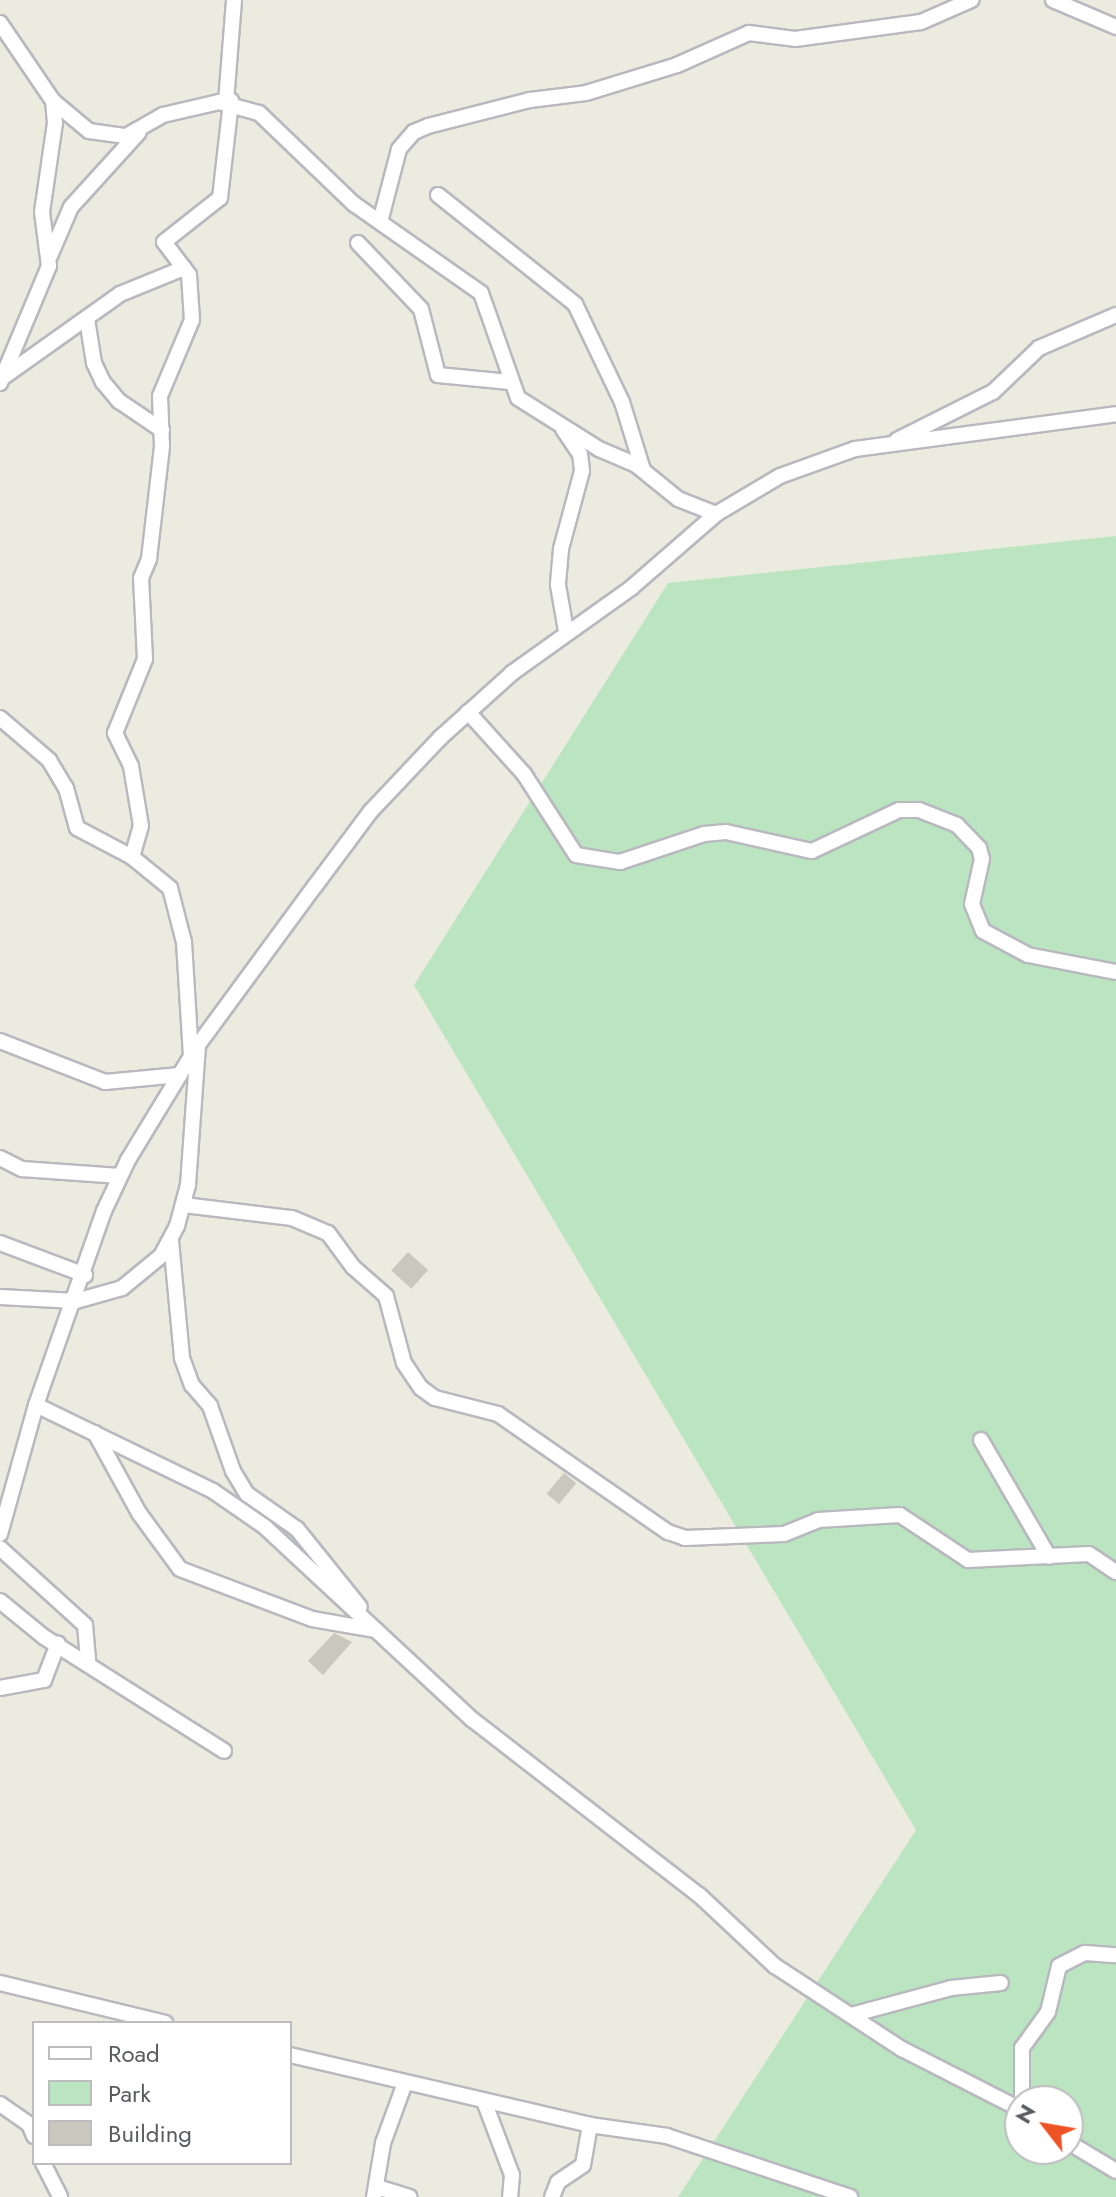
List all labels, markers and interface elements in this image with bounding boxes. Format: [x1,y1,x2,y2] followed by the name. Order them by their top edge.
[32,2021,292,2165] legend
[108,2036,160,2071] text: Road
[108,2076,151,2111] text: Park
[1004,2085,1084,2165] north arrow
[1007,2098,1043,2129] text: N
[108,2116,192,2151] text: Building

